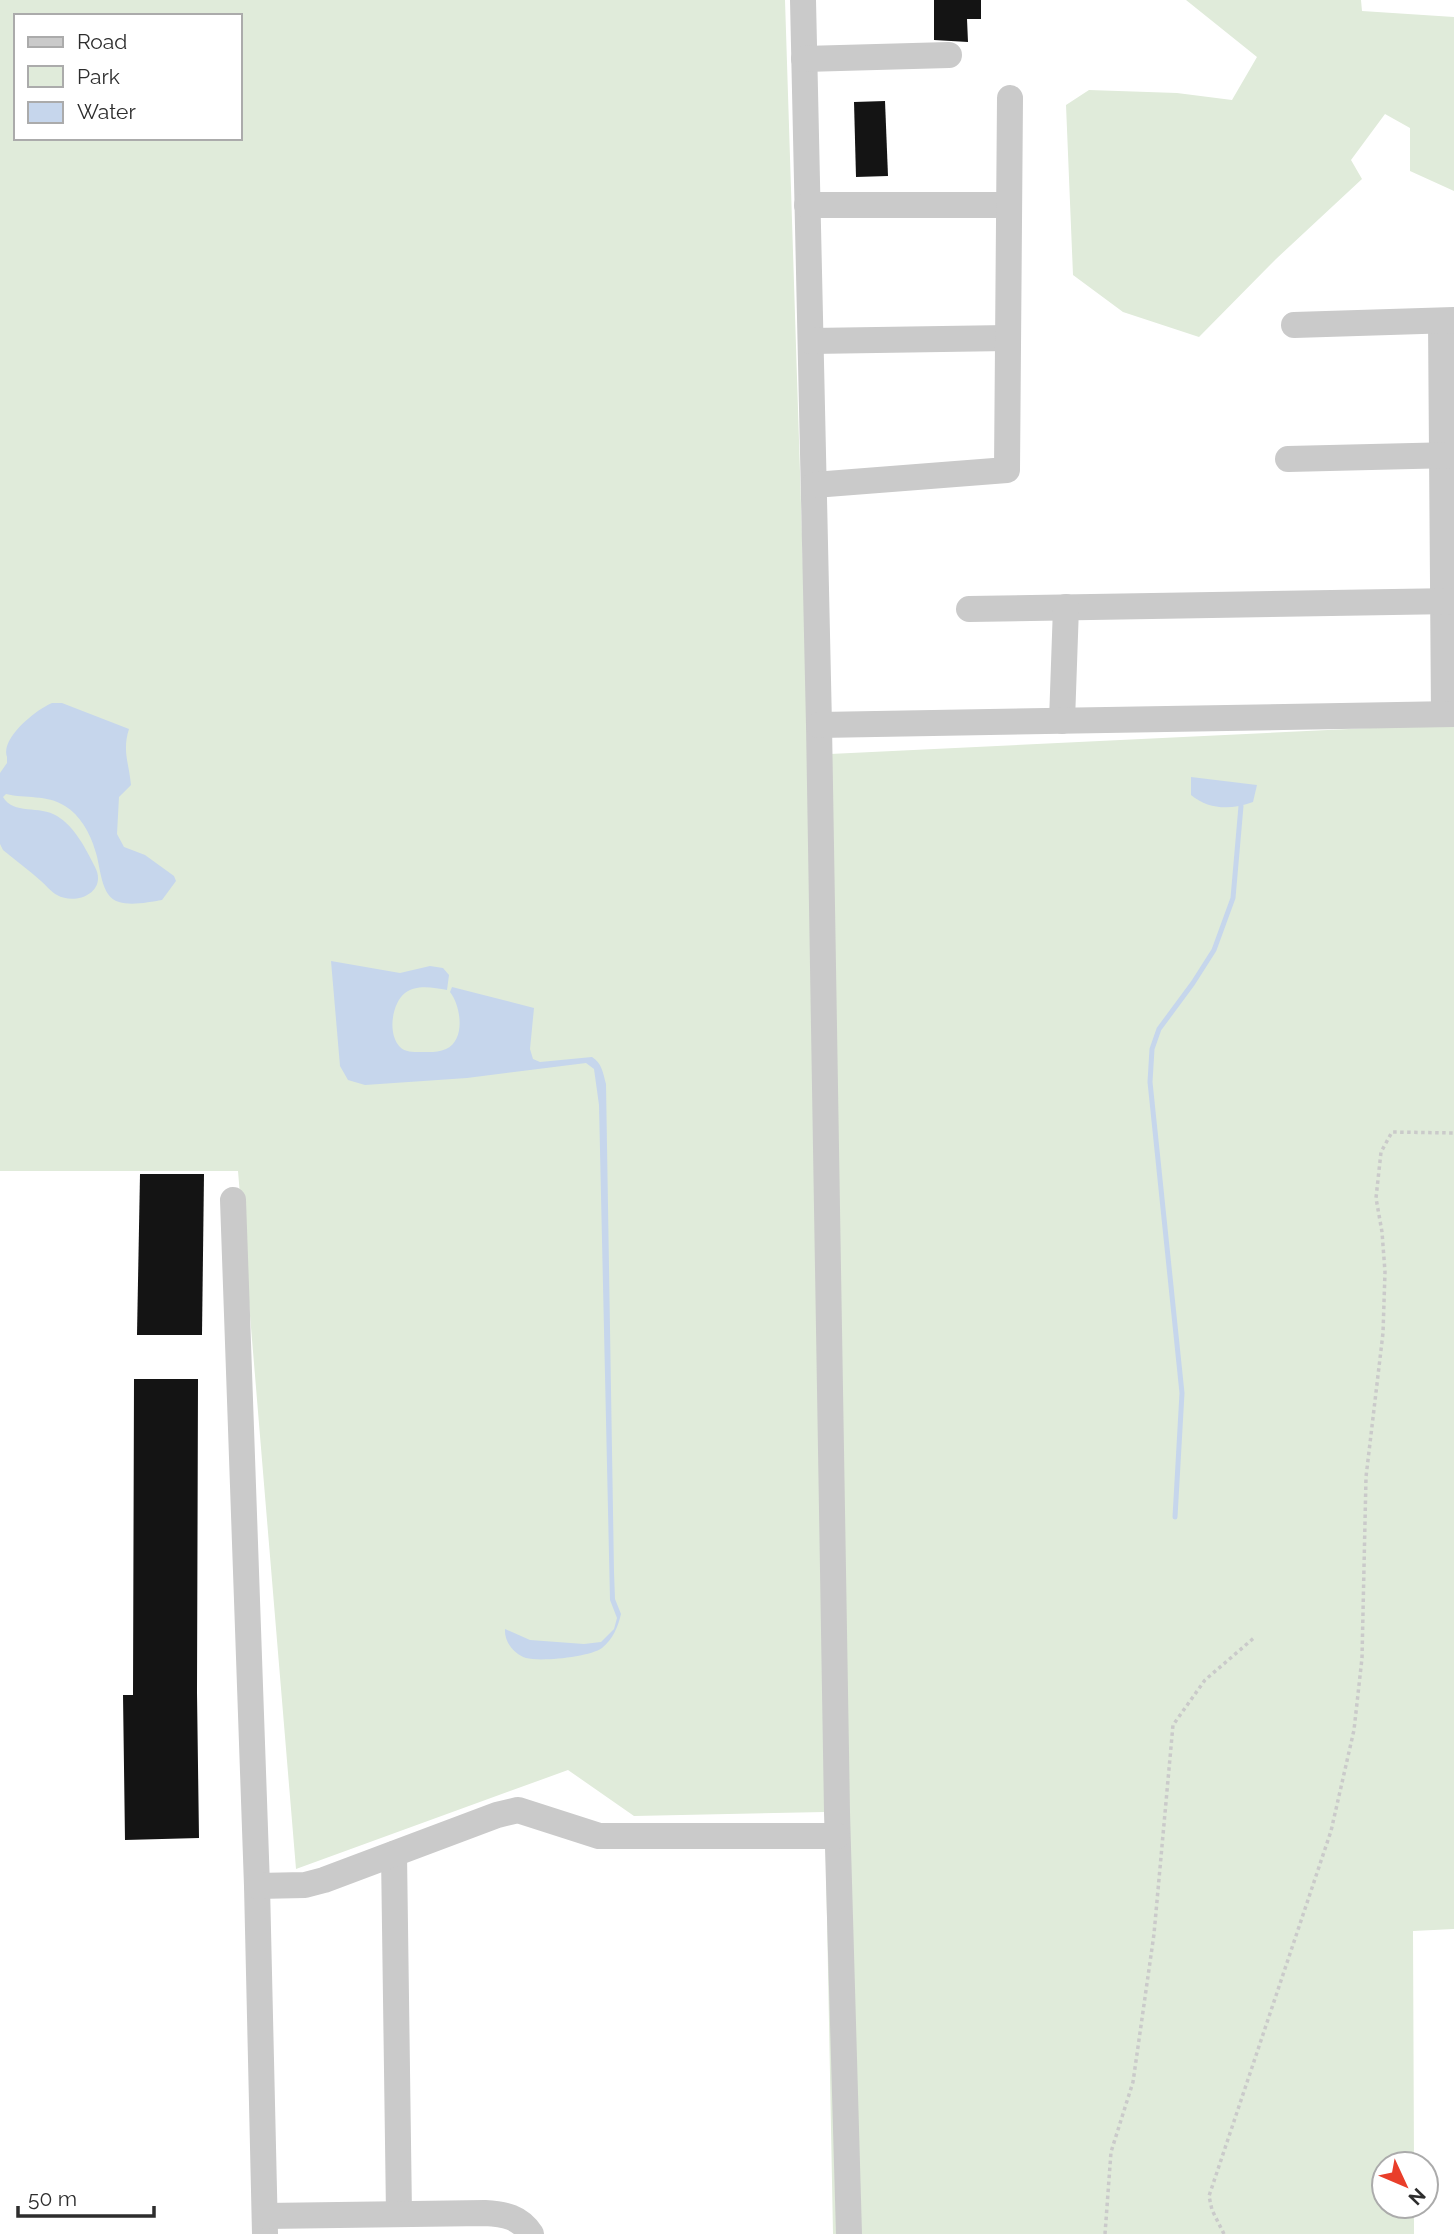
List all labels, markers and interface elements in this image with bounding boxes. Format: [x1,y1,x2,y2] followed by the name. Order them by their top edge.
[14,14,242,140] legend
[77,29,127,54] text: Road
[77,64,120,89] text: Park
[77,99,136,124] text: Water
[1370,2150,1440,2220] north arrow
[18,2174,154,2218] scale bar
[1404,2184,1430,2210] text: N
[28,2186,77,2211] text: 50 m

